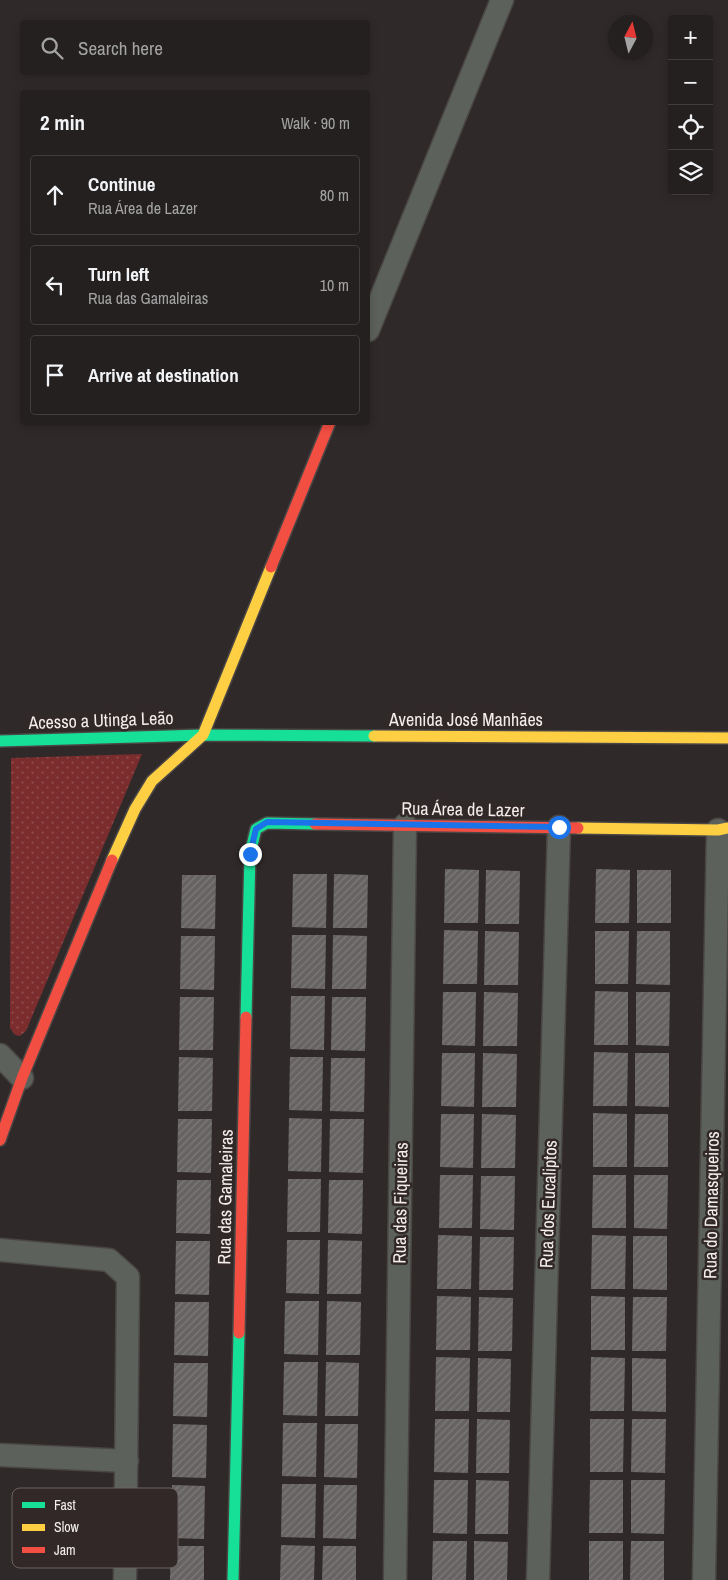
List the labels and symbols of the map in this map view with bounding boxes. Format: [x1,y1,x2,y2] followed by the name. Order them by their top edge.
[608,15,653,60] north arrow
[27,705,174,735] street label: Acesso a Utinga Leão
[388,707,543,732] street label: Avenida José Manhães
[401,795,525,823] street label: Rua Área de Lazer
[548,816,571,839] route start
[239,843,262,866] route end
[211,1129,239,1265] street label: Rua das Gamaleiras
[697,1131,725,1279] street label: Rua do Damasqueiros
[533,1140,563,1268] street label: Rua dos Eucaliptos
[386,1142,414,1264] street label: Rua das Fiqueiras
[12,1488,178,1568] legend
[54,1496,76,1514] text: Fast
[54,1518,80,1536] text: Slow
[54,1541,76,1559] text: Jam

